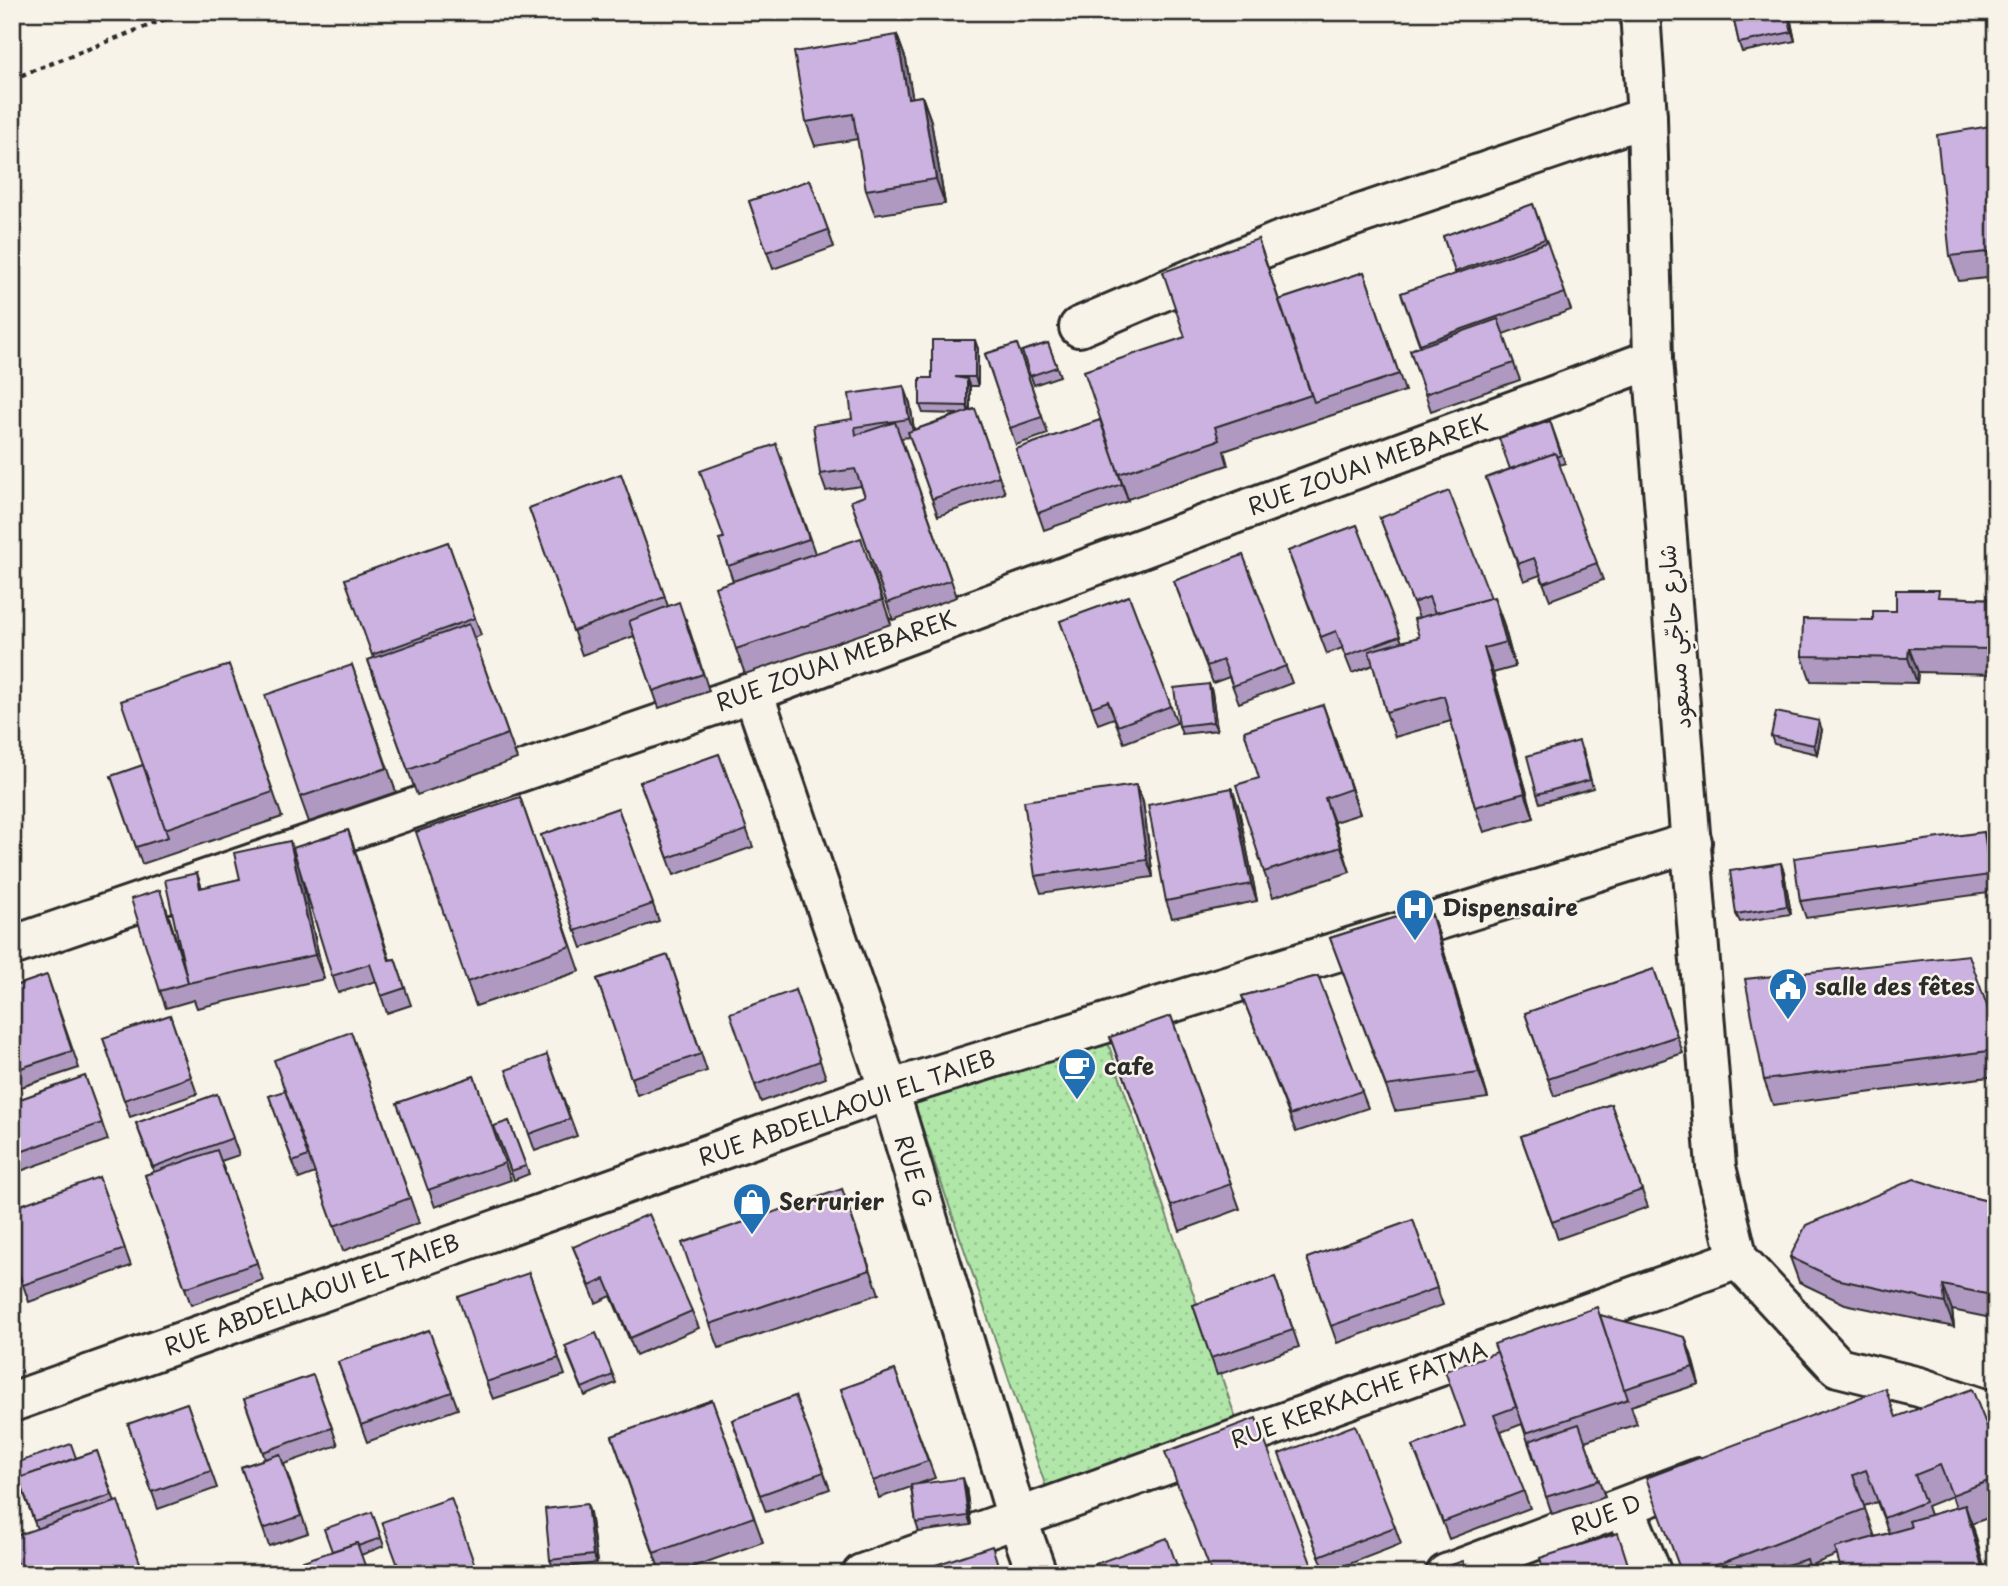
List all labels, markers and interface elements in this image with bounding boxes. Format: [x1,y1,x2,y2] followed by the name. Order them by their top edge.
[1243,404,1492,523] street label: RUE ZOUAI MEBAREK
[1648,543,1704,731] street label: شارع حاجّي مسعود
[711,600,960,719] street label: RUE ZOUAI MEBAREK
[1394,887,1436,942] hospital icon: Dispensaire
[1442,889,1578,924] place label: Dispensaire
[1767,966,1809,1021] public building icon: salle des fêtes
[1815,968,1975,1003] place label: salle des fêtes
[693,1039,1000,1174] street label: RUE ABDELLAOUI EL TAIEB
[1056,1046,1098,1101] cafe icon: cafe
[1104,1048,1155,1083] place label: cafe
[887,1130,942,1213] street label: RUE G
[731,1181,773,1236] shop icon: Serrurier
[779,1183,884,1218] place label: Serrurier
[159,1224,464,1363] street label: RUE ABDELLAOUI EL TAIEB
[1225,1331,1492,1456] street label: RUE KERKACHE FATMA
[1565,1484,1646,1543] street label: RUE D

